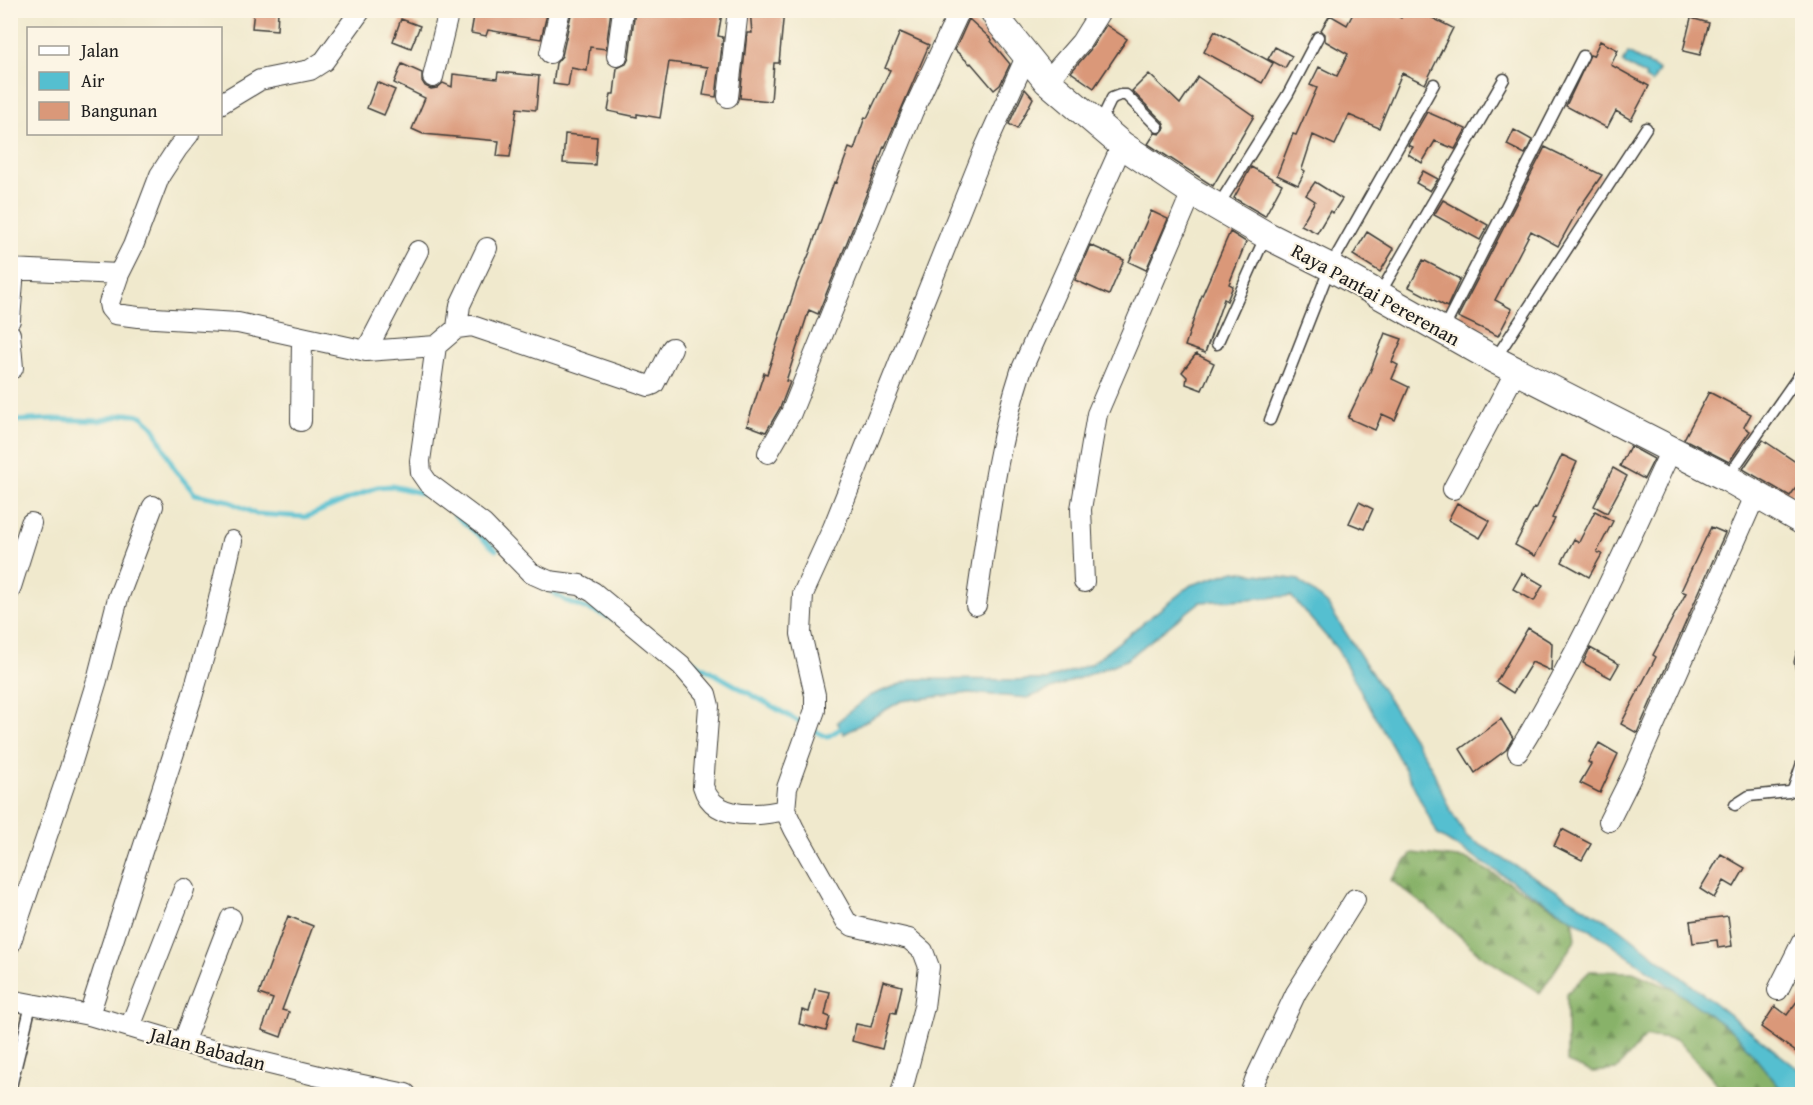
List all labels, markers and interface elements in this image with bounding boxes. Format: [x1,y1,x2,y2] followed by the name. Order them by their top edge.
[27,27,222,135] legend
[79,37,119,64] text: Jalan
[81,67,105,94] text: Air
[81,97,157,124] text: Bangunan
[1286,235,1466,353] street label: Raya Pantai Pererenan
[144,1018,269,1077] street label: Jalan Babadan

